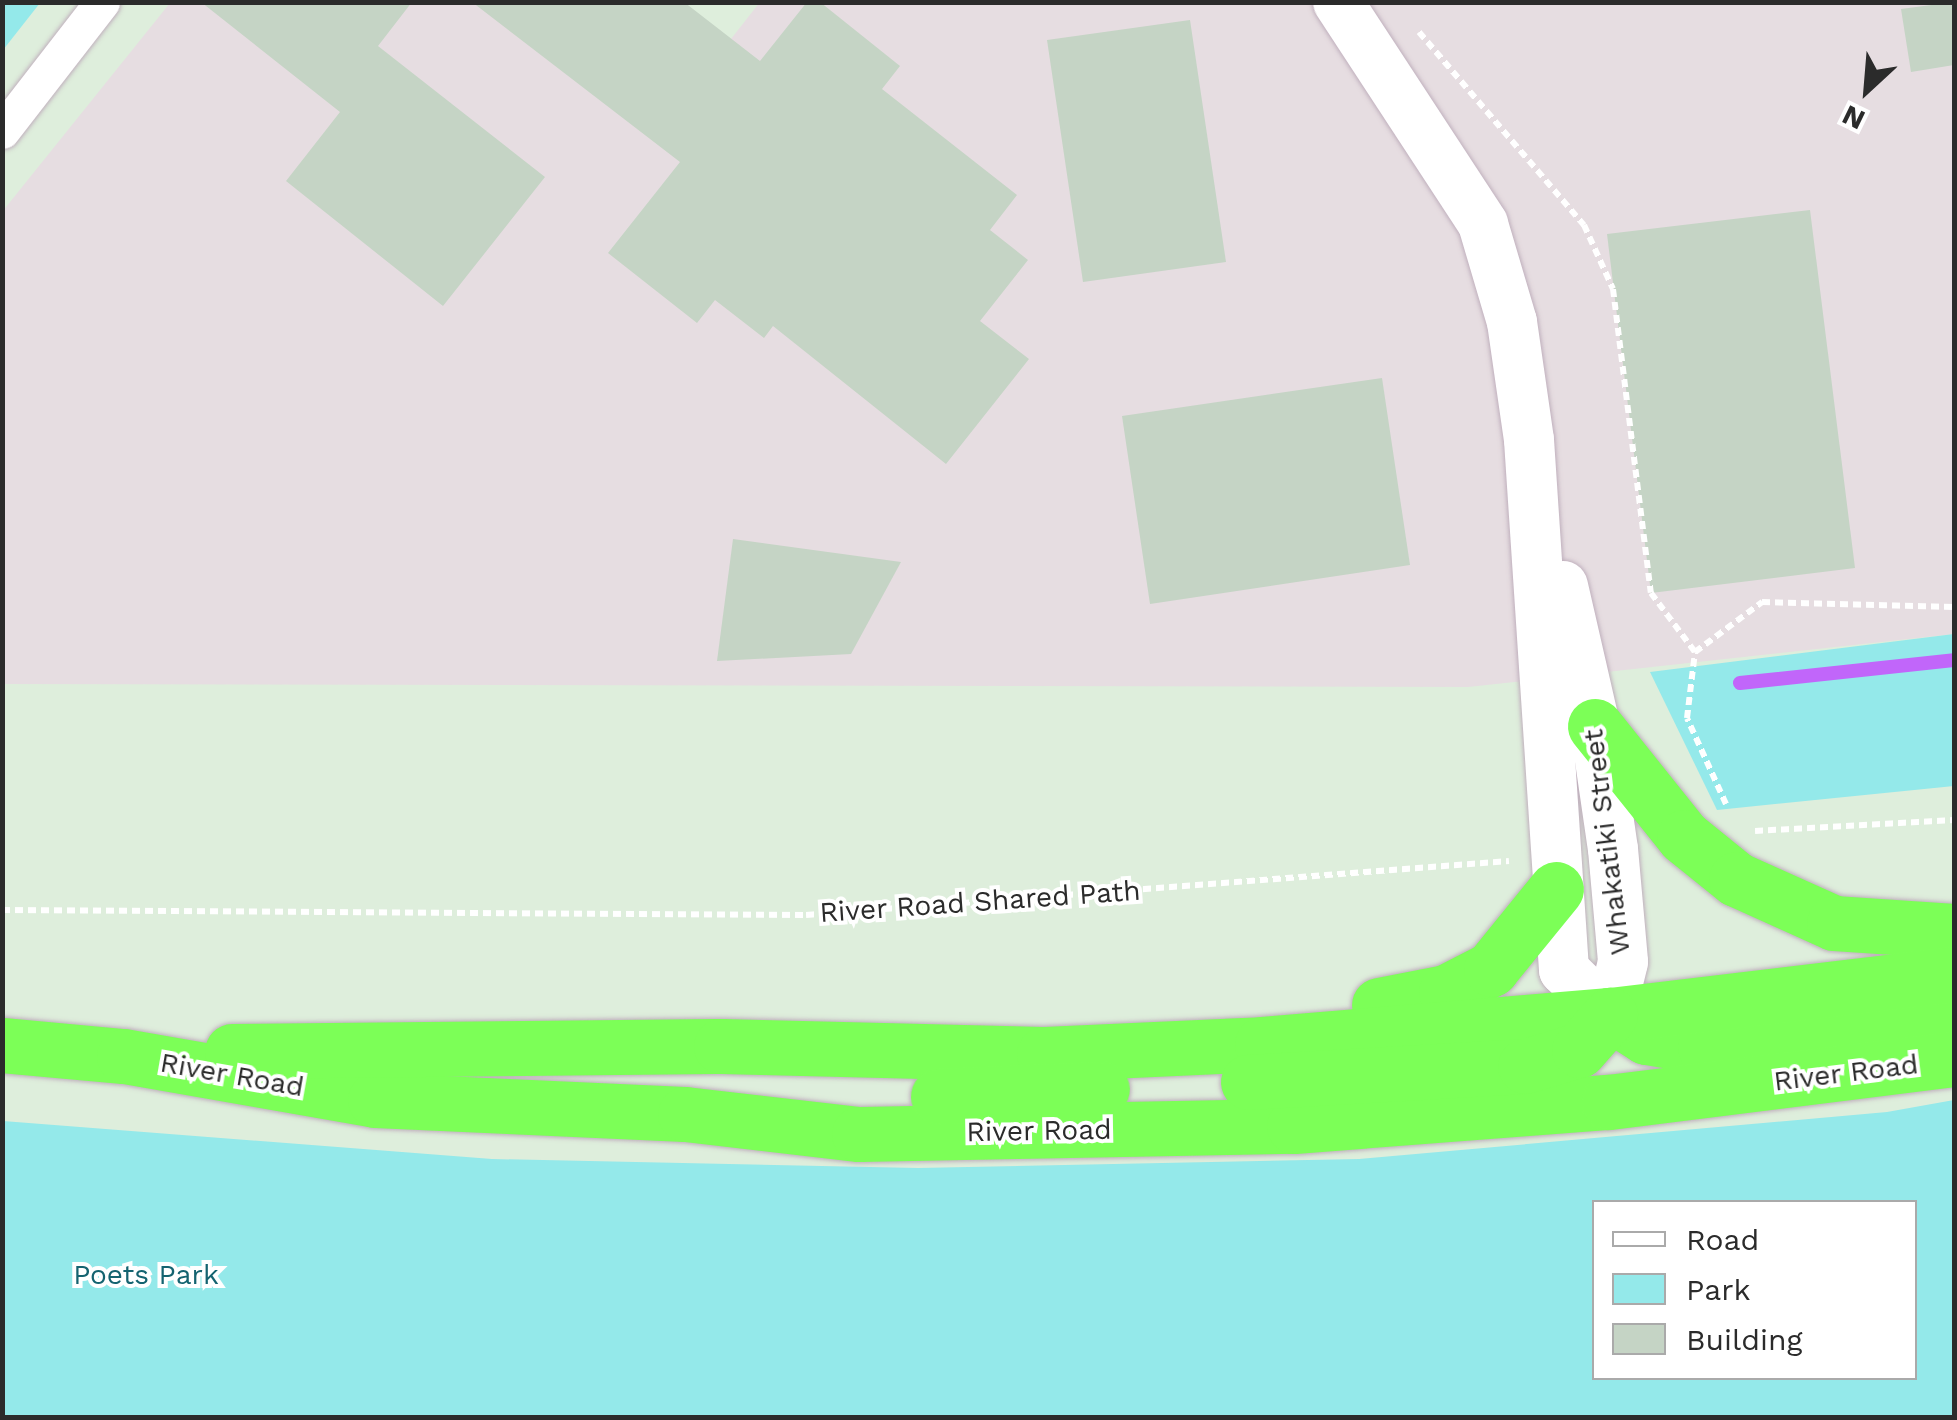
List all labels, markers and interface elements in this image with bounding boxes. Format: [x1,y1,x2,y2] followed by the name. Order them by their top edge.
[1817,40,1917,140] north arrow
[1837,98,1870,137] text: N
[1576,727,1638,957] street label: Whakatiki Street
[818,874,1142,930] street label: River Road Shared Path
[157,1046,307,1104] street label: River Road
[1772,1047,1920,1099] street label: River Road
[966,1113,1112,1149] street label: River Road
[1592,1200,1917,1380] legend
[1686,1222,1759,1257] text: Road
[73,1258,219,1292] park label: Poets Park
[1686,1272,1751,1307] text: Park
[1686,1322,1803,1357] text: Building

